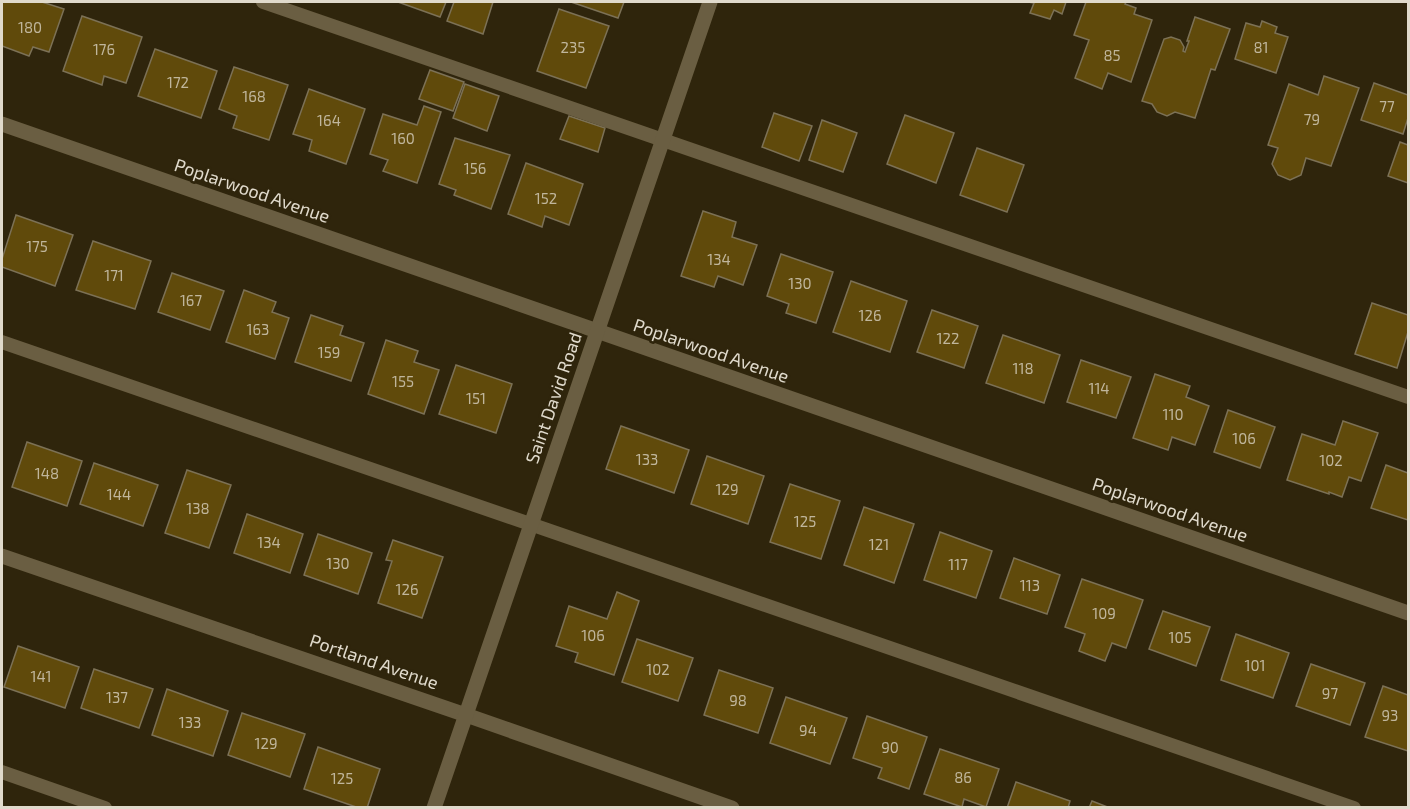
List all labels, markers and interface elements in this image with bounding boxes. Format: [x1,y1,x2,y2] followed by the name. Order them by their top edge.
[18,18,42,36] house number: 180
[561,38,585,56] house number: 235
[1253,38,1269,56] house number: 81
[93,40,115,58] house number: 176
[1103,46,1121,64] house number: 85
[167,73,189,91] house number: 172
[242,87,266,105] house number: 168
[1379,97,1395,115] house number: 77
[1304,110,1320,128] house number: 79
[317,111,341,129] house number: 164
[391,129,415,147] house number: 160
[172,153,333,227] street label: Poplarwood Avenue
[464,159,486,177] house number: 156
[535,189,557,207] house number: 152
[26,237,48,255] house number: 175
[707,250,731,268] house number: 134
[104,266,124,284] house number: 171
[788,274,812,292] house number: 130
[180,291,202,309] house number: 167
[859,306,881,324] house number: 126
[631,313,792,387] street label: Poplarwood Avenue
[247,320,269,338] house number: 163
[520,329,586,466] street label: Saint David Road
[937,329,959,347] house number: 122
[318,343,340,361] house number: 159
[1012,359,1034,377] house number: 118
[392,372,414,390] house number: 155
[1088,379,1110,397] house number: 114
[466,389,486,407] house number: 151
[1163,405,1184,423] house number: 110
[1232,429,1256,447] house number: 106
[636,450,658,468] house number: 133
[1319,451,1343,469] house number: 102
[35,464,59,482] house number: 148
[1090,472,1251,546] street label: Poplarwood Avenue
[716,480,738,498] house number: 129
[107,485,131,503] house number: 144
[186,499,210,517] house number: 138
[794,512,816,530] house number: 125
[257,533,281,551] house number: 134
[869,535,889,553] house number: 121
[326,554,350,572] house number: 130
[948,555,968,573] house number: 117
[1020,576,1040,594] house number: 113
[396,580,418,598] house number: 126
[1092,604,1116,622] house number: 109
[581,626,605,644] house number: 106
[1168,628,1192,646] house number: 105
[307,629,442,693] street label: Portland Avenue
[1245,656,1266,674] house number: 101
[646,660,670,678] house number: 102
[30,667,52,685] house number: 141
[1322,684,1338,702] house number: 97
[106,688,128,706] house number: 137
[729,691,747,709] house number: 98
[1382,706,1398,724] house number: 93
[179,713,201,731] house number: 133
[799,721,817,739] house number: 94
[255,734,277,752] house number: 129
[881,738,899,756] house number: 90
[954,768,972,786] house number: 86
[331,769,353,787] house number: 125

